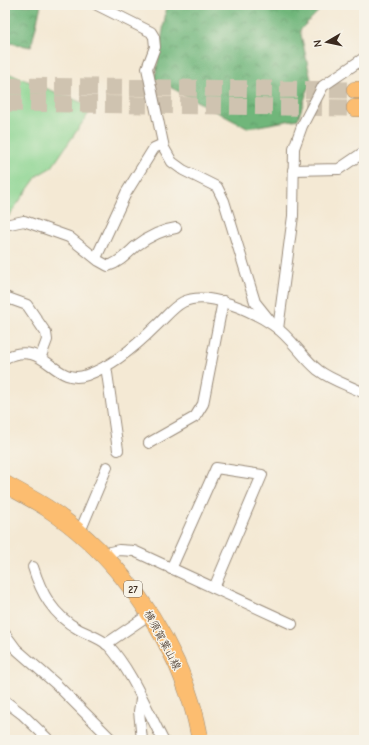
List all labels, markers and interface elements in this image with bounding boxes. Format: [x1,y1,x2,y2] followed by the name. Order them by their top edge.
[307,22,347,62] north arrow
[311,39,325,48] text: N
[124,581,142,597] road number: 27
[141,608,184,672] street label: 横須賀葉山線

